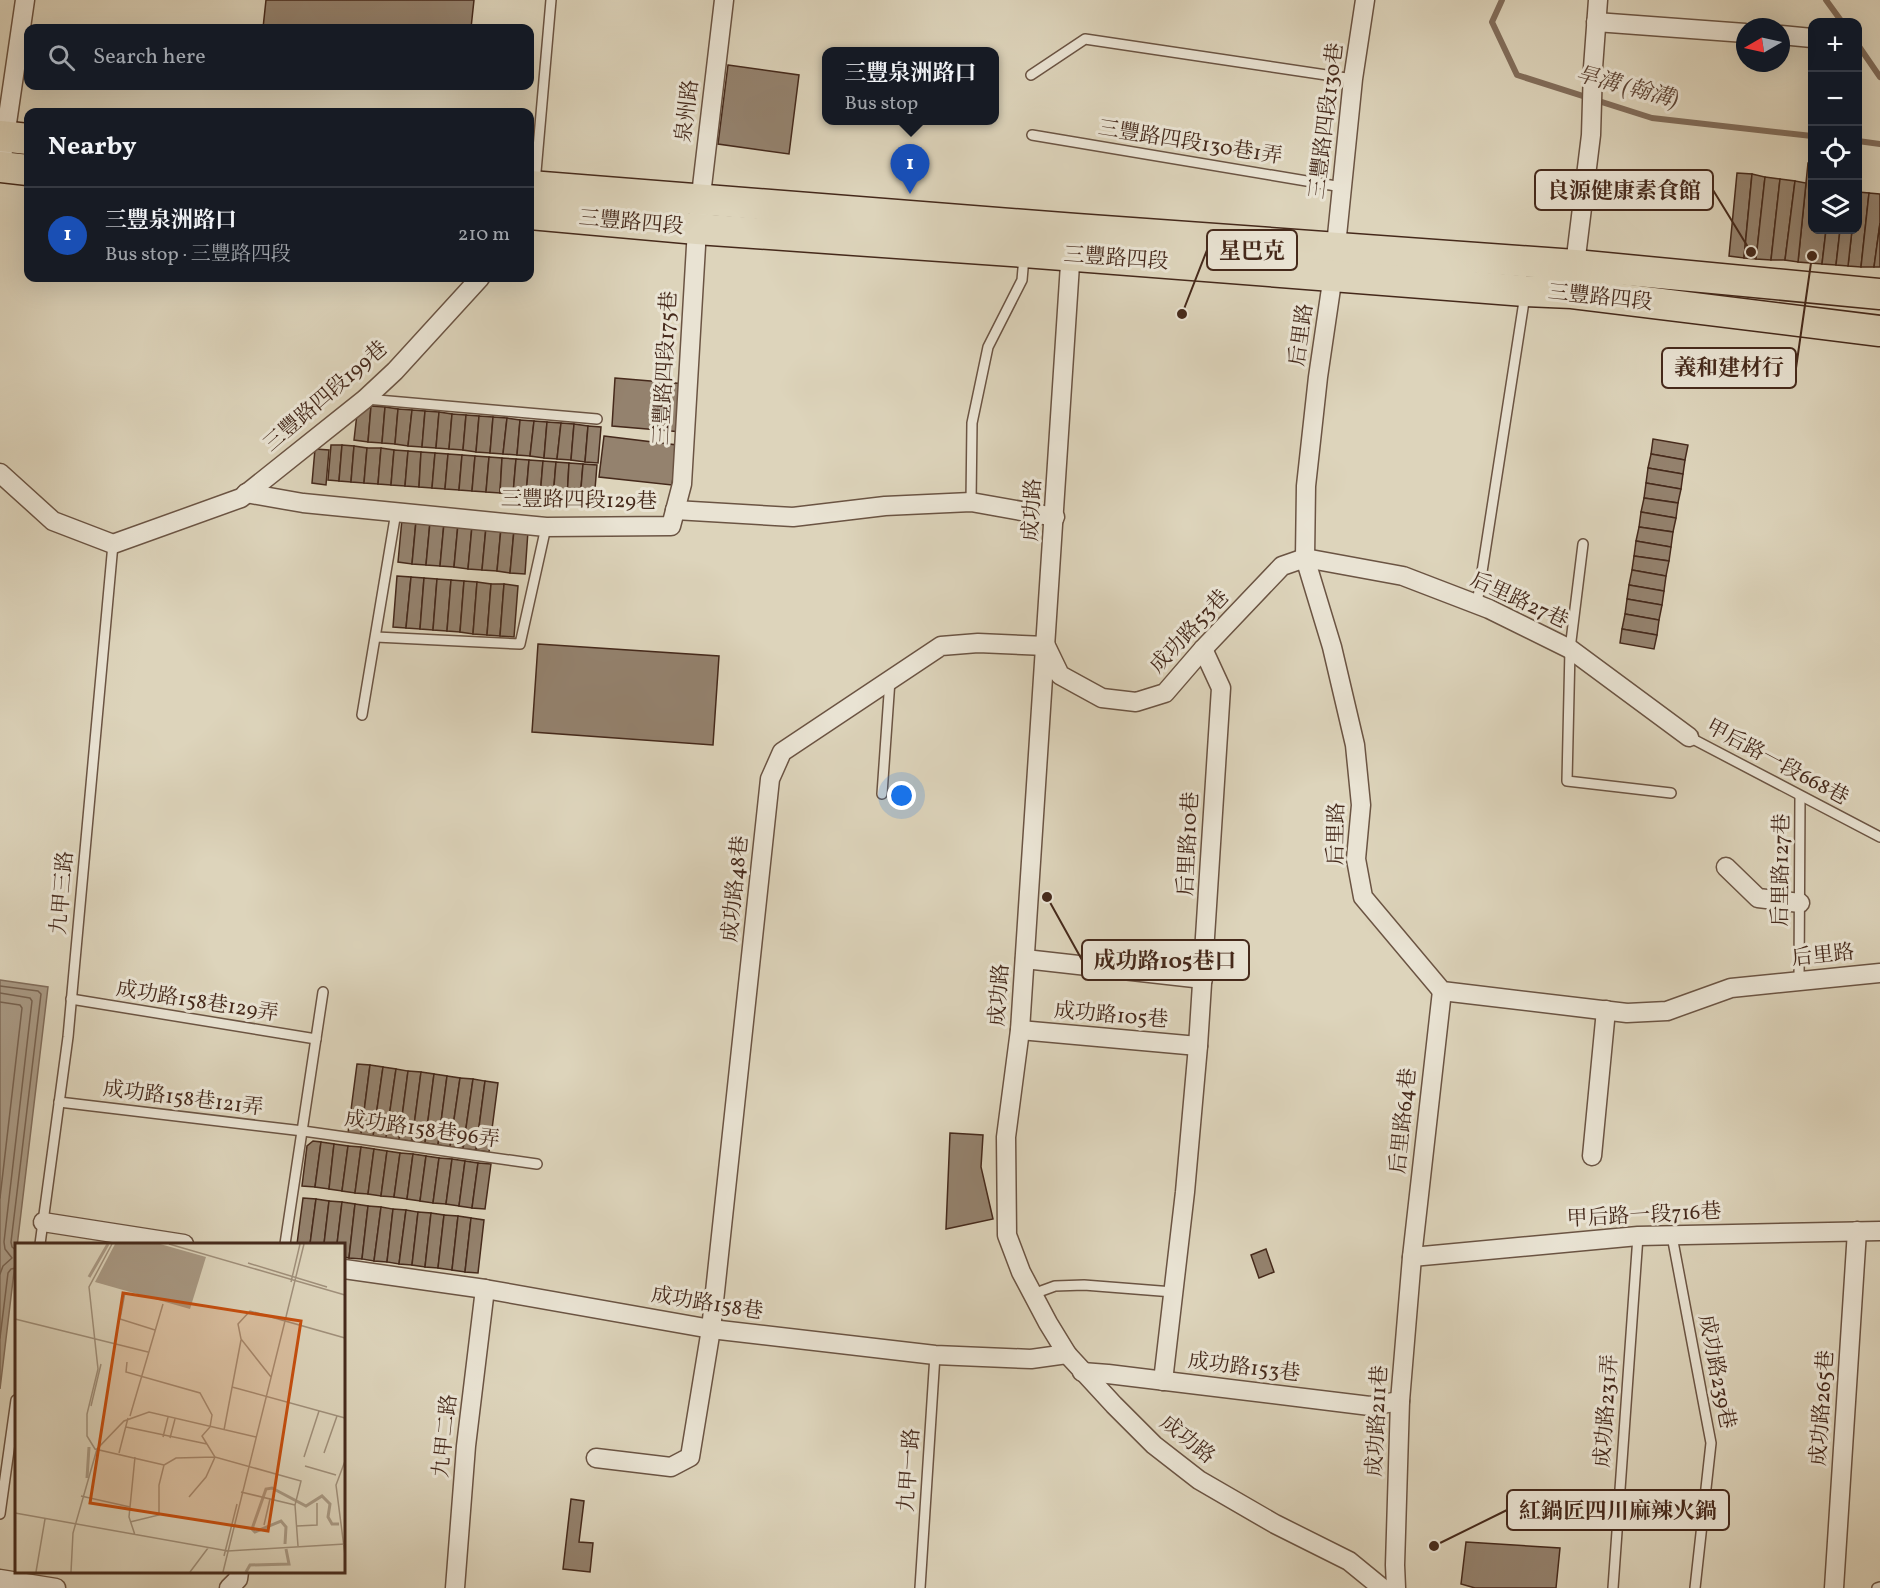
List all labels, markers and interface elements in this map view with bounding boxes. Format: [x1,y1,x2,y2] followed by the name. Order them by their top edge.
[1736,18,1790,72] north arrow
[1808,18,1862,234] map controls
[1808,18,1862,72] button: +
[24,24,534,90] search box
[45,41,78,74] icon: search
[1303,41,1351,201] street label: 三豐路四段130巷
[93,42,206,73] text: Search here
[822,47,999,125] popup
[844,59,977,90] text: 三豐泉洲路口
[1572,59,1682,117] water label: 旱溝 (翰溝)
[1808,72,1862,126] button: −
[670,78,706,144] street label: 泉州路
[844,90,918,118] text: Bus stop
[1096,114,1284,172] street label: 三豐路四段130巷1弄
[1808,126,1862,180] button: locate
[48,129,137,165] text: Nearby
[890,144,930,194] pin: 1
[1535,170,1713,210] callout: 良源健康素食館
[1547,177,1701,208] text: 良源健康素食館
[1808,180,1862,234] button: layers
[577,204,685,242] street label: 三豐路四段
[105,206,237,237] text: 三豐泉洲路口
[63,221,72,249] text: 1
[458,221,510,249] text: 210 m
[1207,230,1297,270] callout: 星巴克
[1219,237,1285,268] text: 星巴克
[105,241,291,269] text: Bus stop · 三豐路四段
[1063,241,1169,277] street label: 三豐路四段
[1546,278,1654,318] street label: 三豐路四段
[647,290,685,446] street label: 三豐路四段175巷
[1283,302,1321,368] street label: 后里路
[258,335,394,459] street label: 三豐路四段199巷
[1662,348,1796,388] callout: 義和建材行
[1674,354,1784,385] text: 義和建材行
[1017,478,1049,542] street label: 成功路
[501,485,657,517] street label: 三豐路四段129巷
[1465,566,1573,636] street label: 后里路27巷
[1144,584,1236,680] street label: 成功路53巷
[1700,713,1854,813] street label: 甲后路一段668巷
[887,781,916,810] your location
[1172,791,1206,897] street label: 后里路10巷
[1322,802,1352,866] street label: 后里路
[1767,813,1797,927] street label: 后里路127巷
[716,834,756,944] street label: 成功路48巷
[45,850,81,936] street label: 九甲三路
[1790,938,1856,974] street label: 后里路
[1082,940,1249,980] callout: 成功路105巷口
[1094,947,1236,978] text: 成功路105巷口
[983,963,1017,1027] street label: 成功路
[114,975,280,1029] street label: 成功路158巷129弄
[1053,997,1169,1035] street label: 成功路105巷
[1384,1067,1424,1175] street label: 后里路64巷
[101,1075,265,1123] street label: 成功路158巷121弄
[343,1105,501,1155] street label: 成功路158巷96弄
[1566,1197,1722,1235] street label: 甲后路一段716巷
[15,1243,345,1573] inset map
[649,1281,765,1327] street label: 成功路158巷
[1691,1312,1741,1432] street label: 成功路239巷
[1186,1347,1302,1389] street label: 成功路153巷
[1804,1349,1842,1467] street label: 成功路265巷
[1589,1353,1625,1469] street label: 成功路231弄
[1361,1365,1395,1477] street label: 成功路211巷
[427,1393,465,1479] street label: 九甲二路
[1153,1409,1221,1471] street label: 成功路
[893,1427,927,1513] street label: 九甲一路
[1507,1490,1729,1530] callout: 紅鍋匠四川麻辣火鍋
[1519,1497,1717,1528] text: 紅鍋匠四川麻辣火鍋

